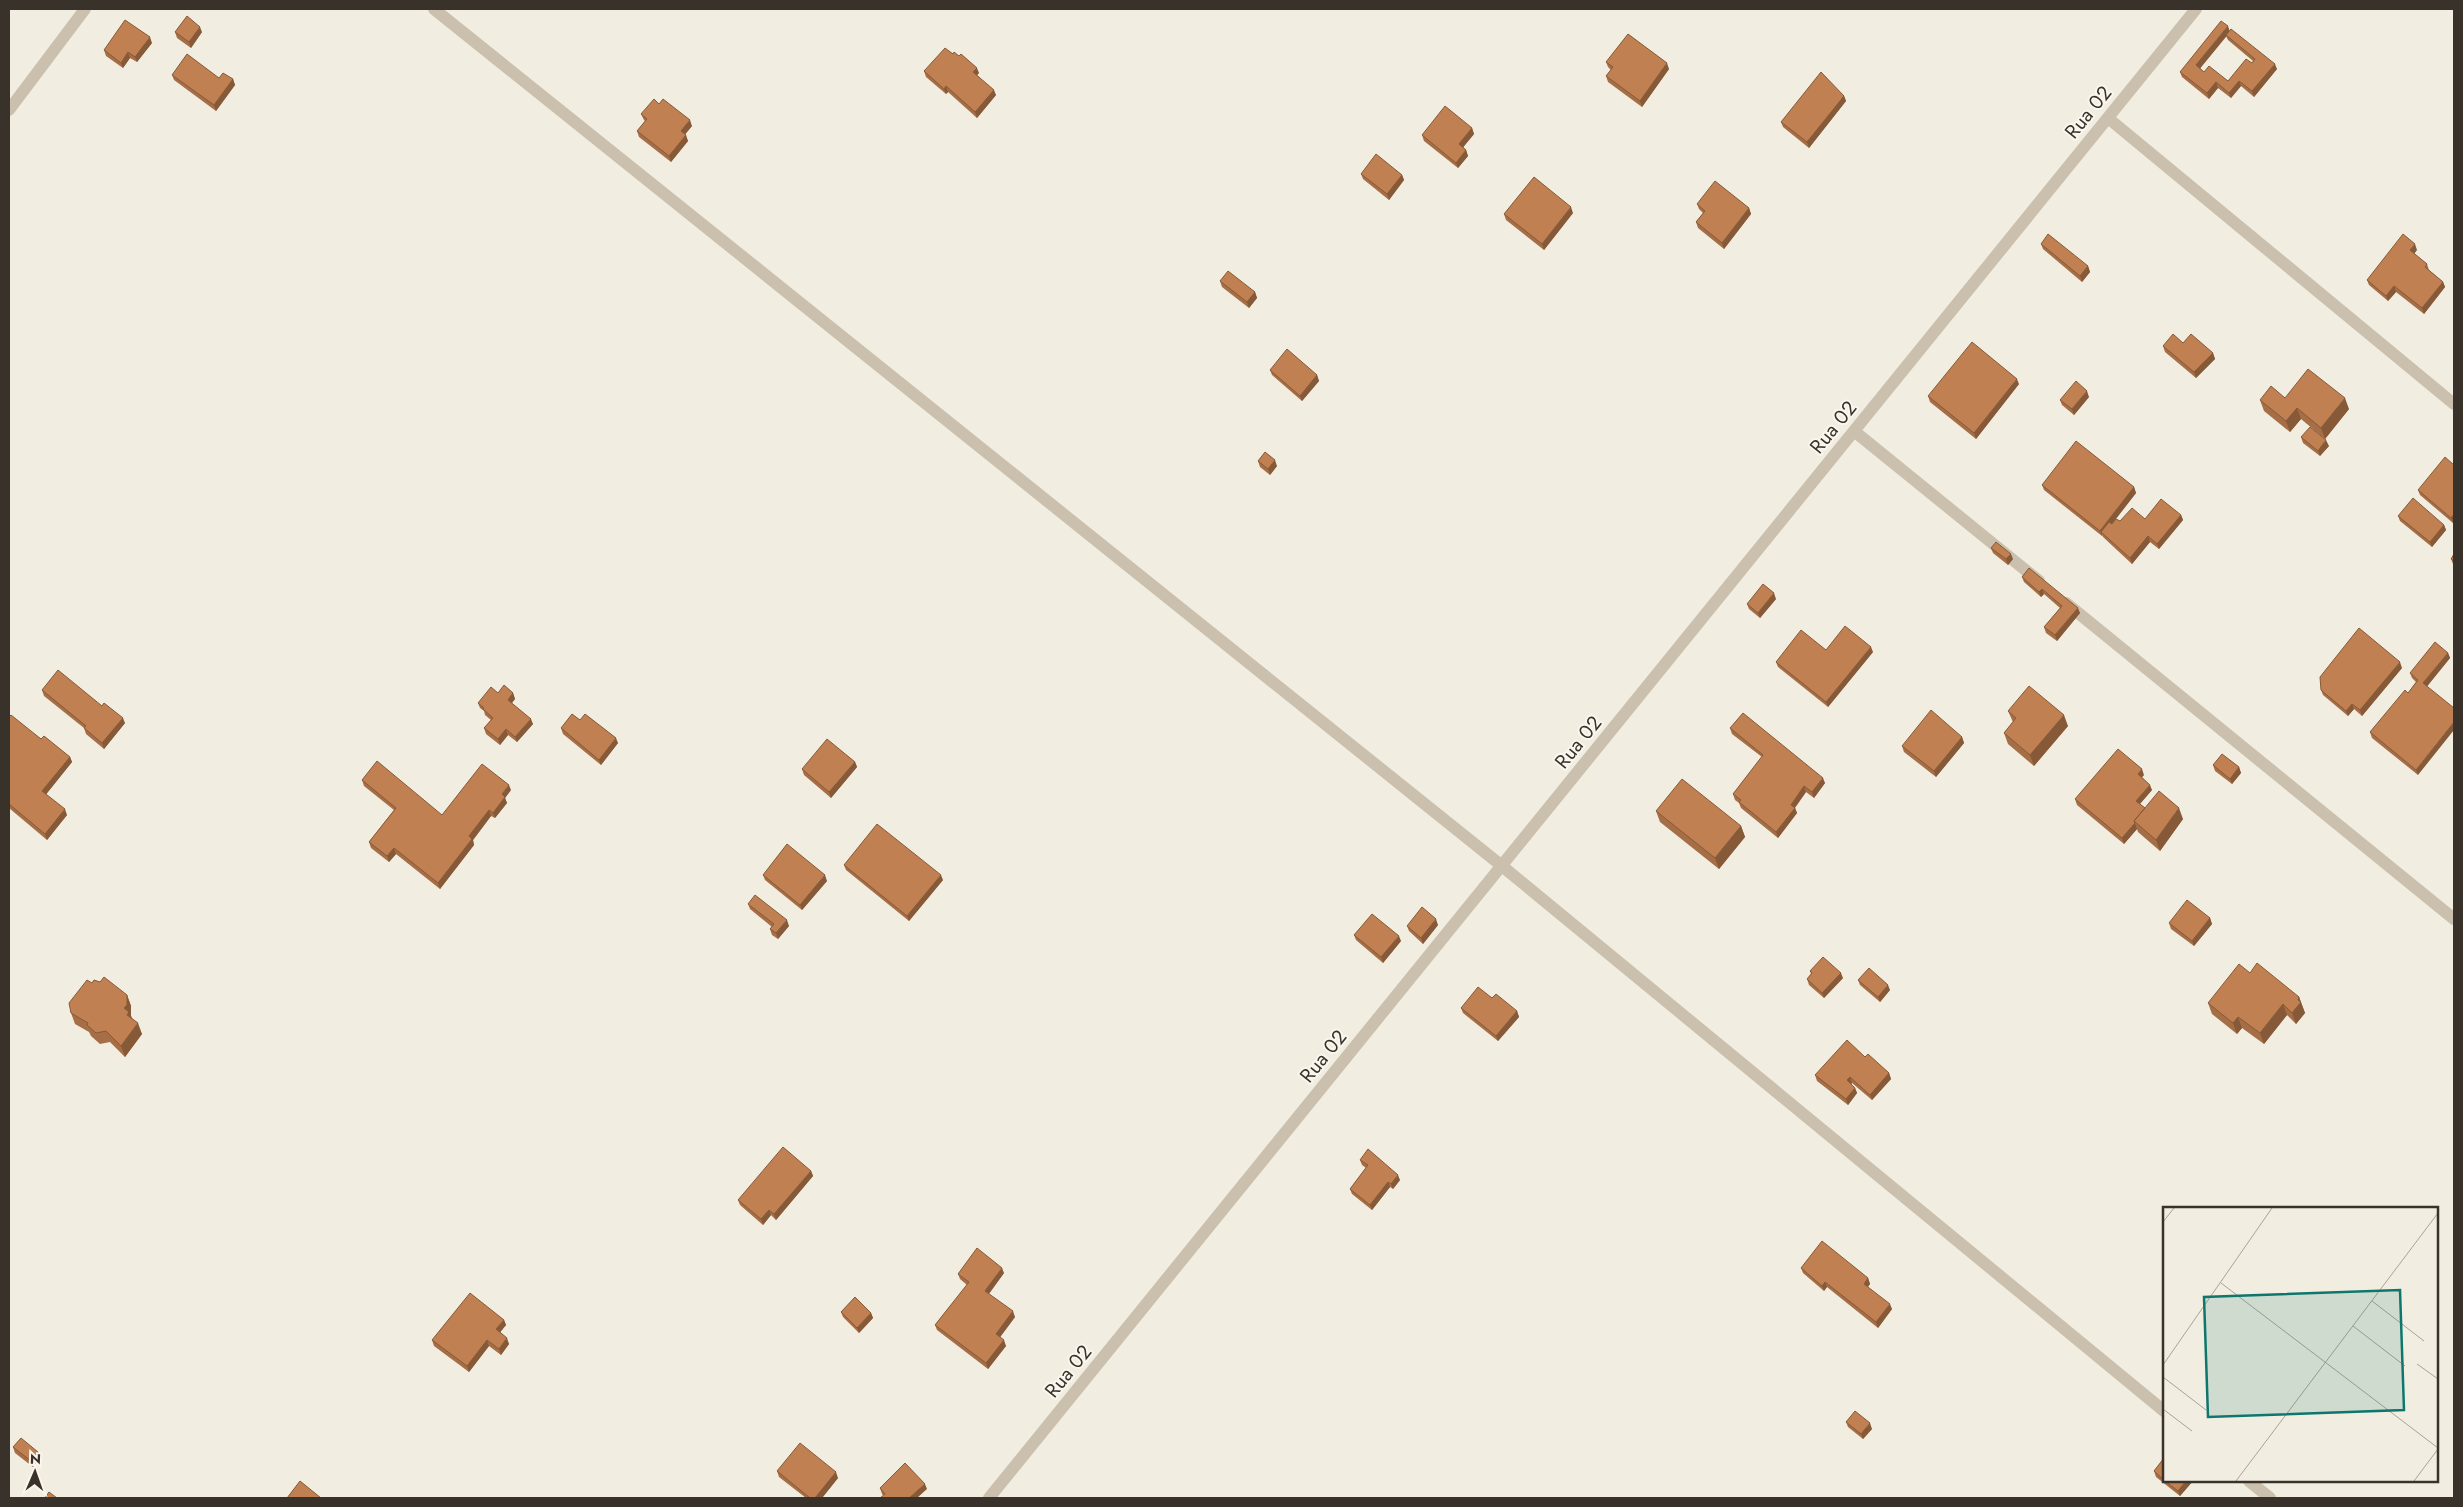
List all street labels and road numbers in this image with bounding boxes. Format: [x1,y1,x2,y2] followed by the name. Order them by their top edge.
[2058,80,2119,145] street label: Rua 02
[1803,395,1864,460] street label: Rua 02
[1548,710,1609,775] street label: Rua 02
[1293,1024,1354,1089] street label: Rua 02
[1038,1339,1099,1404] street label: Rua 02

